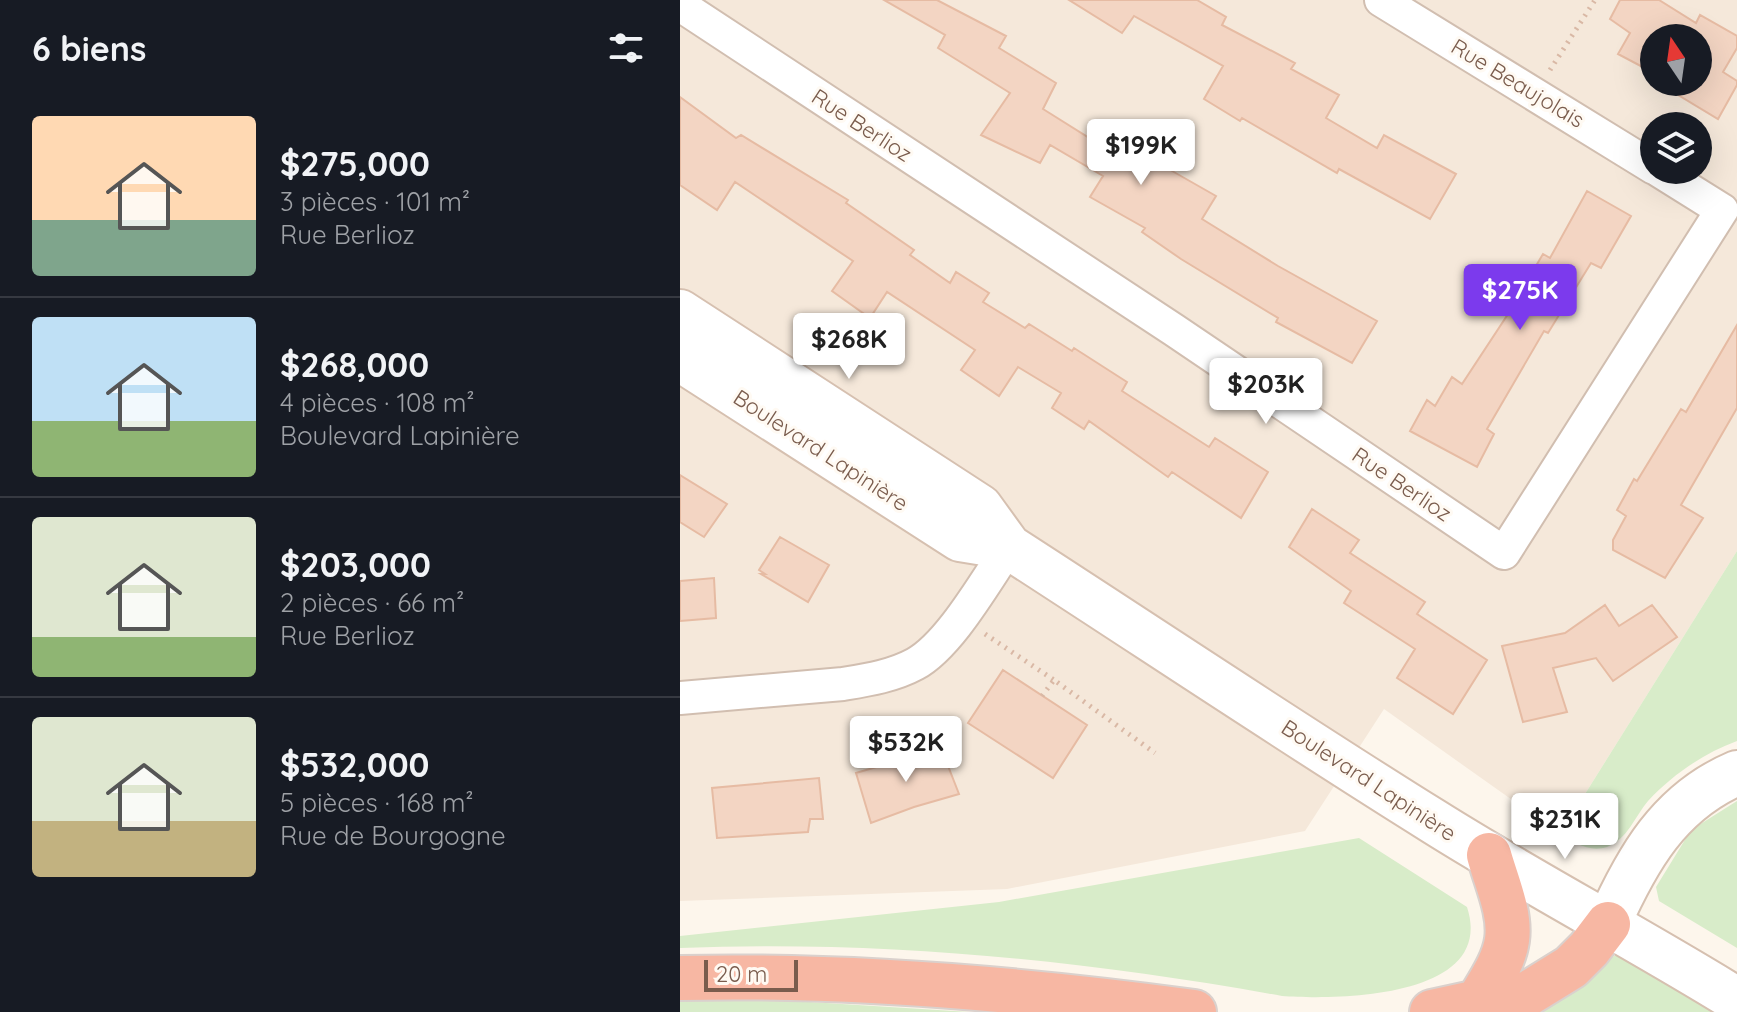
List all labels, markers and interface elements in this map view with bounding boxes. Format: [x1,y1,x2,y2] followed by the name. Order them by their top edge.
[1640,24,1712,96] north arrow
[1640,24,1712,184] map controls
[604,26,648,70] icon: filters
[32,27,146,70] text: 6 biens
[1446,32,1590,134] street label: Rue Beaujolais
[807,82,917,168] street label: Rue Berlioz
[1640,112,1712,184] button: layers
[1085,119,1197,187] pin: $199K
[1105,128,1177,161] text: $199K
[280,142,430,185] text: $275,000
[96,148,192,244] icon: home
[280,185,470,218] text: 3 pièces · 101 m²
[280,218,415,251] text: Rue Berlioz
[1464,264,1576,332] pin: $275K
[1482,273,1558,306] text: $275K
[793,313,905,381] pin: $268K
[811,322,887,355] text: $268K
[280,343,429,386] text: $268,000
[96,349,192,445] icon: home
[1210,358,1322,426] pin: $203K
[1227,367,1305,400] text: $203K
[728,383,914,517] street label: Boulevard Lapinière
[280,386,475,419] text: 4 pièces · 108 m²
[280,419,520,452] text: Boulevard Lapinière
[1347,441,1457,527] street label: Rue Berlioz
[280,543,431,586] text: $203,000
[96,549,192,645] icon: home
[280,586,464,619] text: 2 pièces · 66 m²
[280,619,415,652] text: Rue Berlioz
[1276,713,1462,847] street label: Boulevard Lapinière
[850,716,962,784] pin: $532K
[868,725,944,758] text: $532K
[280,743,429,786] text: $532,000
[96,749,192,845] icon: home
[280,786,474,819] text: 5 pièces · 168 m²
[1509,793,1621,861] pin: $231K
[1529,802,1601,835] text: $231K
[280,819,506,852] text: Rue de Bourgogne
[704,956,798,992] scale bar
[716,960,767,988] text: 20 m

